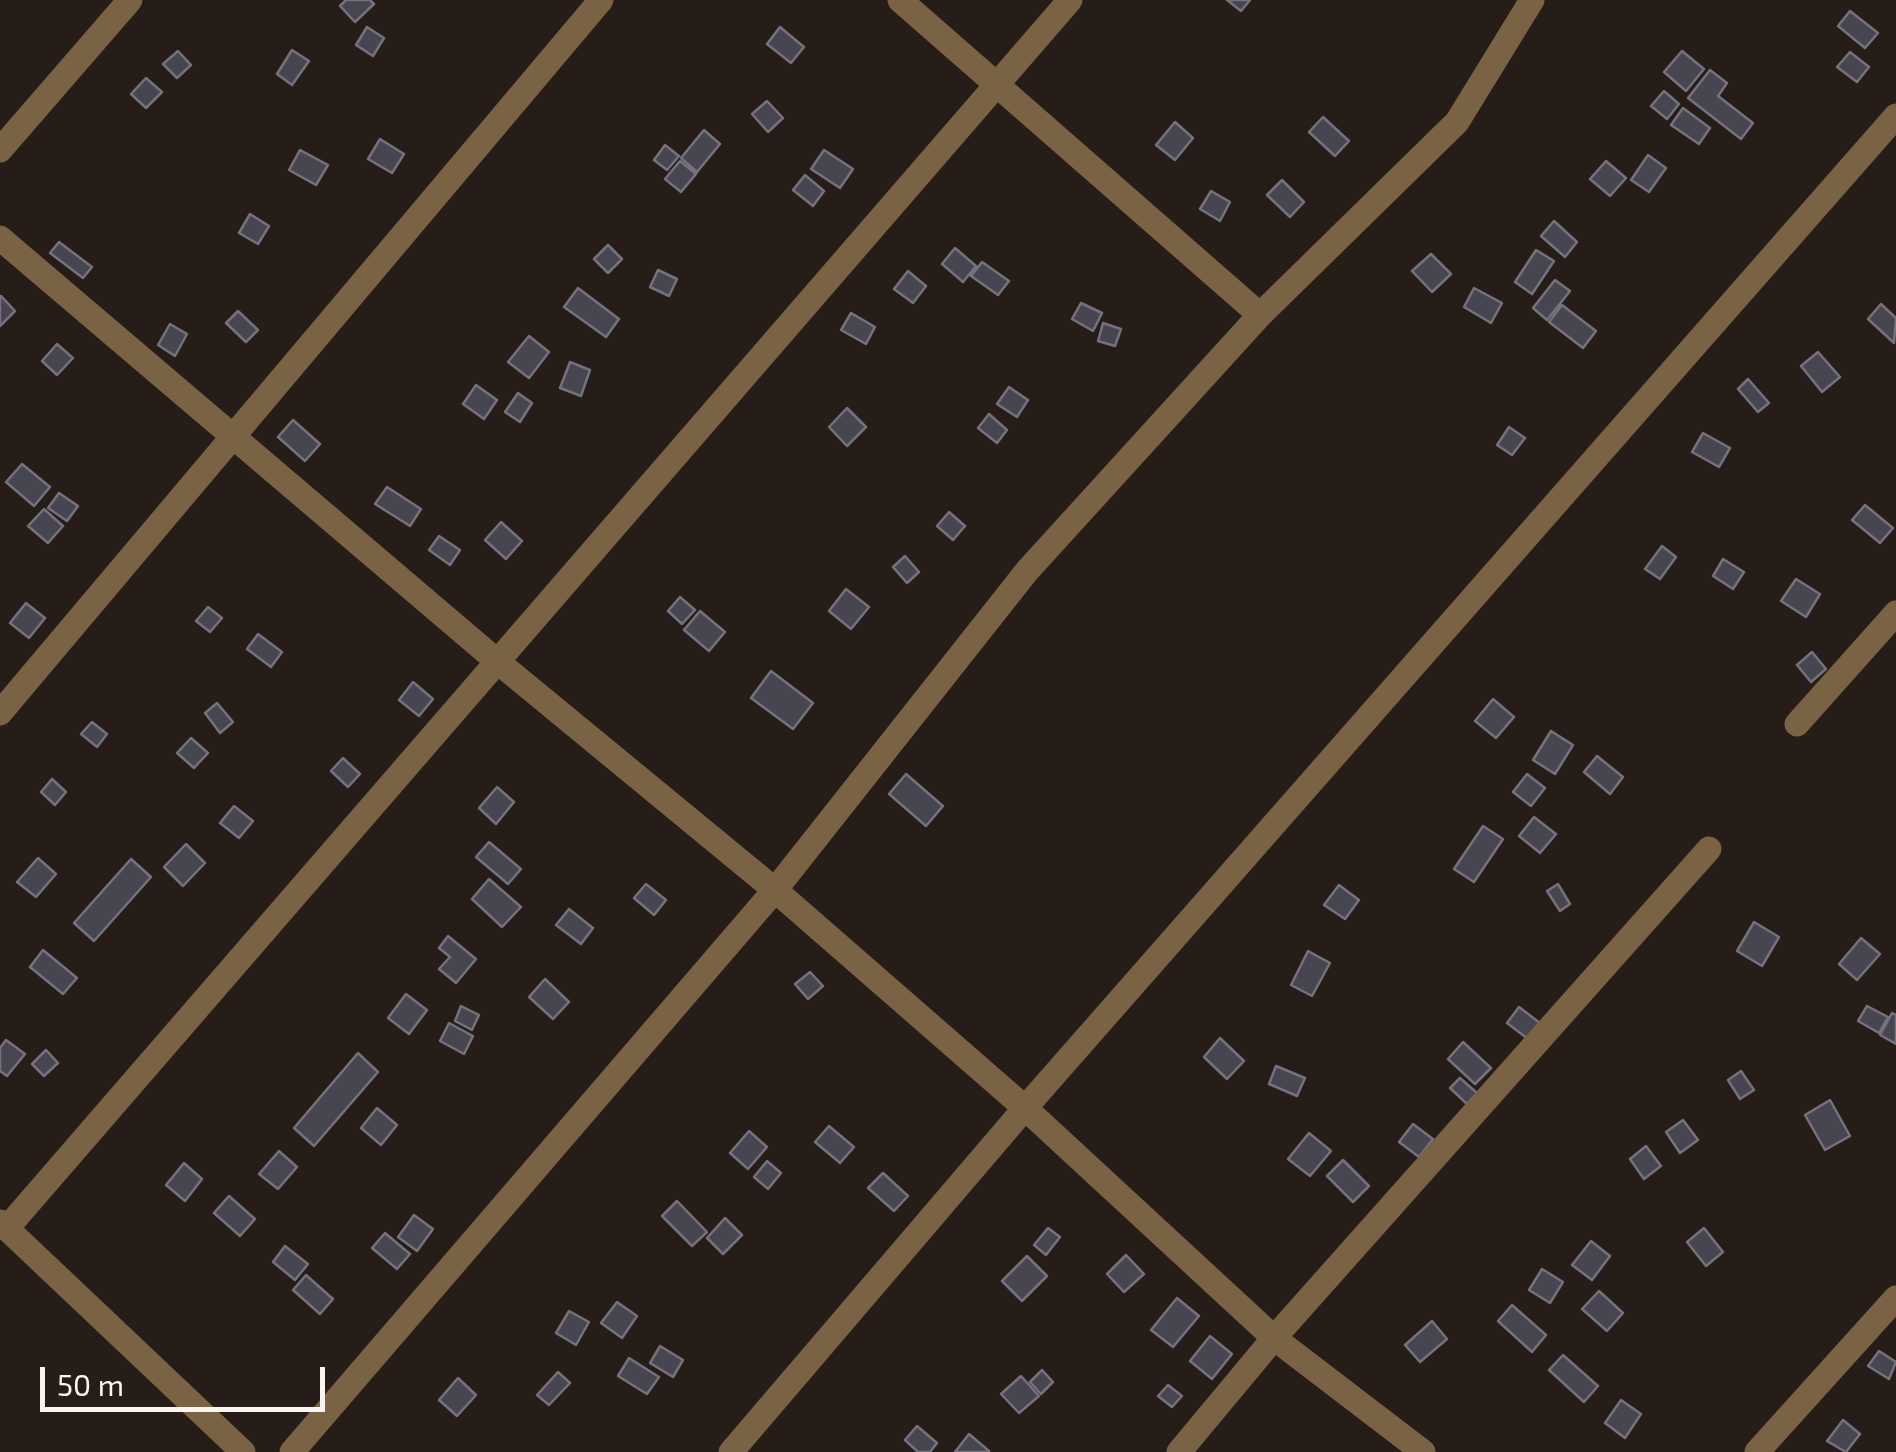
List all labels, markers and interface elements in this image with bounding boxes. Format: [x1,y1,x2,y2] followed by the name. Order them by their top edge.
[45,1347,330,1409] scale bar
[57,1366,124,1402] text: 50 m

